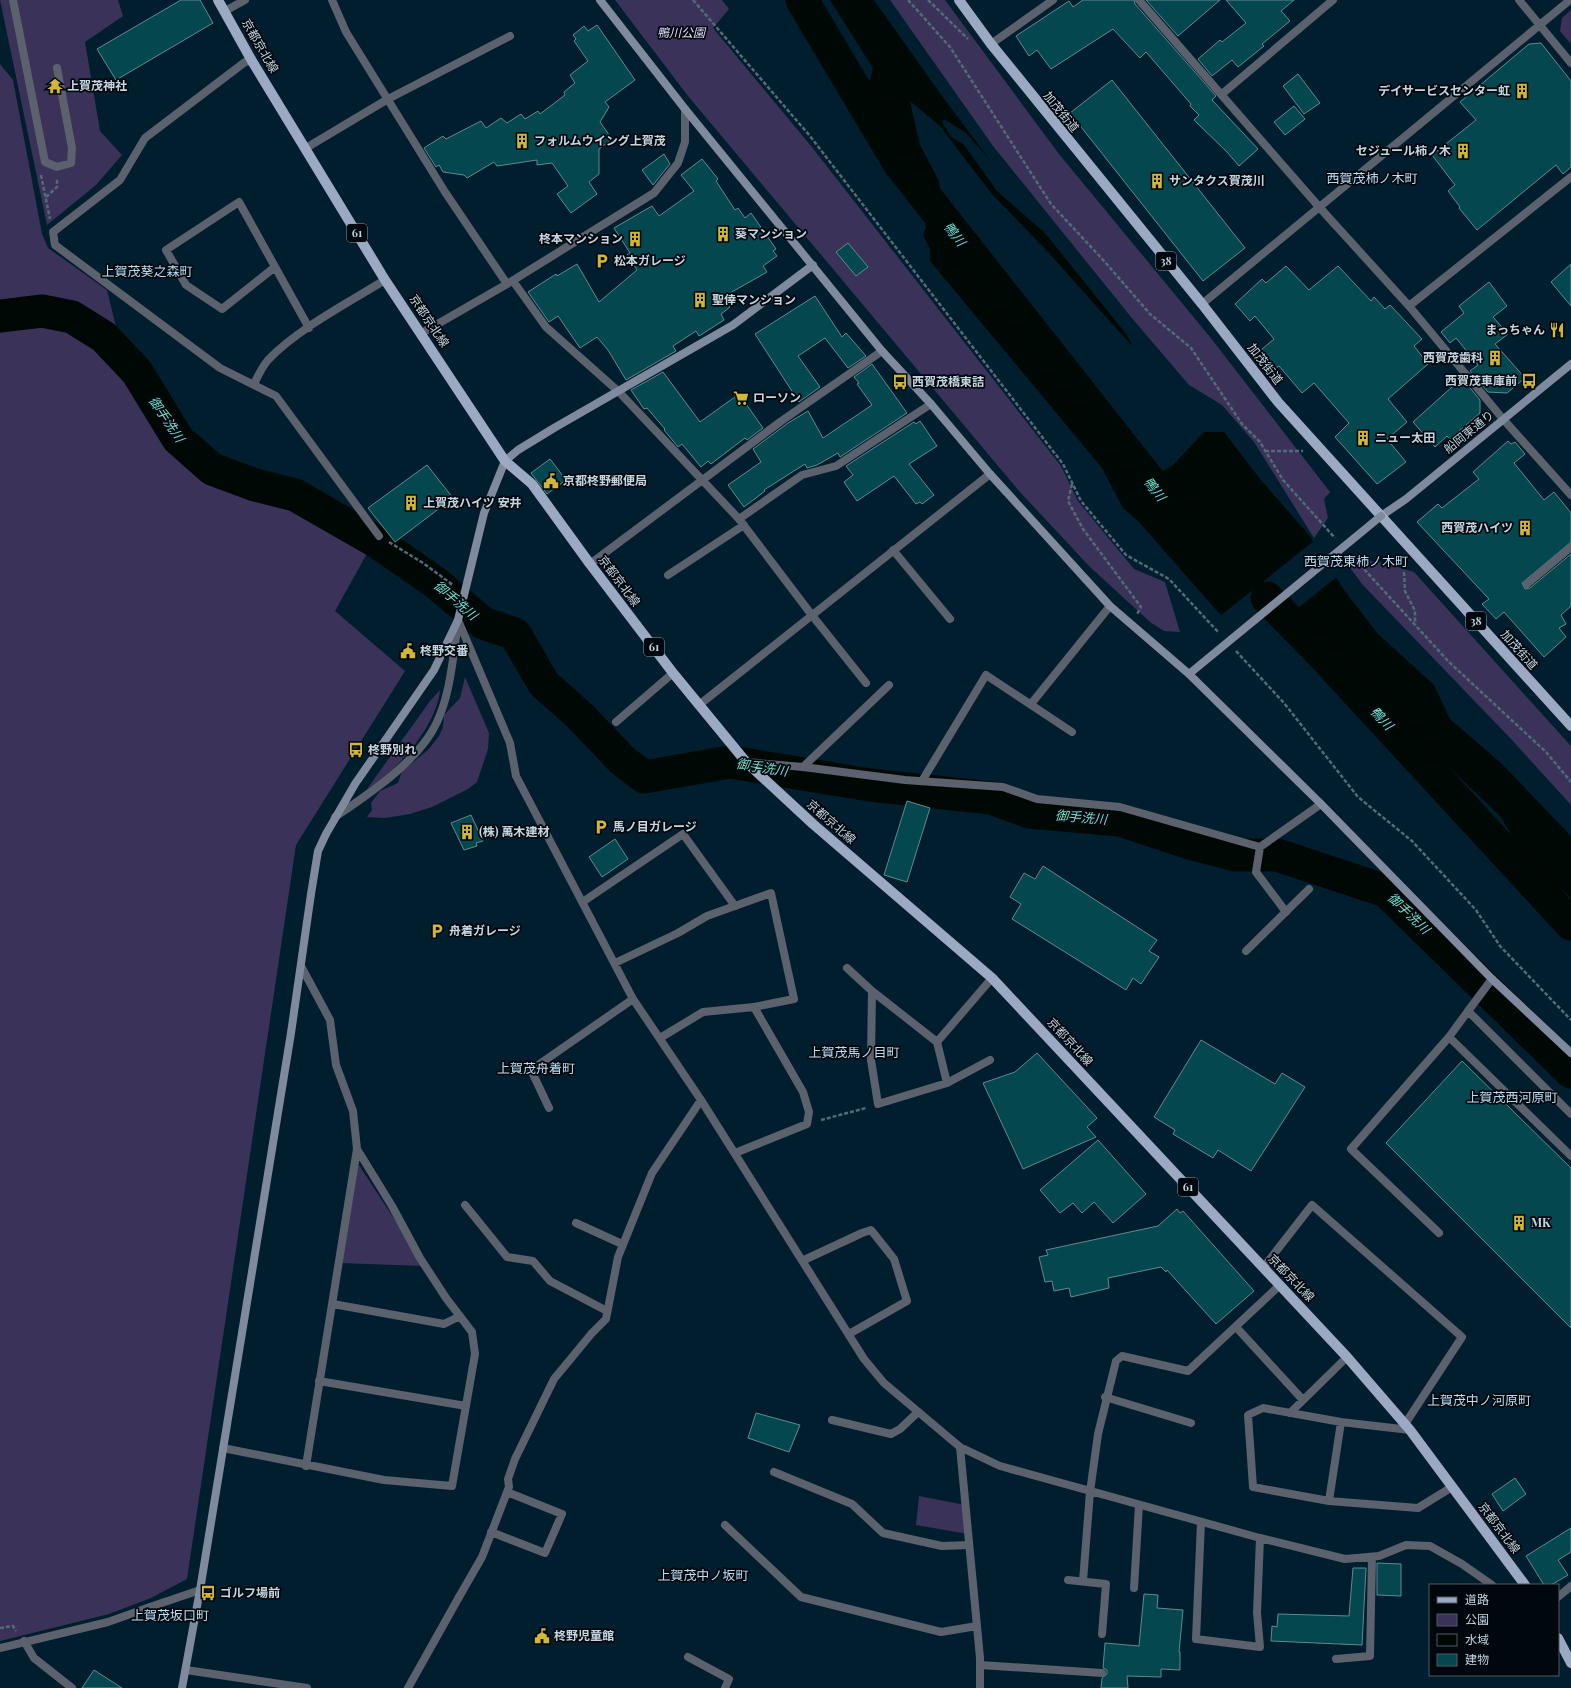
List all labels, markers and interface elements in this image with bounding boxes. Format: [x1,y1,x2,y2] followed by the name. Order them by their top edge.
[239,16,283,75] street label: 京都京北線
[657,24,707,40] park label: 鴨川公園
[46,77,64,95] temple icon: 上賀茂神社
[67,77,127,93] place label: 上賀茂神社
[1378,82,1510,98] place label: デイサービスセンター虹
[1513,82,1531,100] building icon: デイサービスセンター虹
[1040,88,1083,135] street label: 加茂街道
[513,132,531,150] building icon: フォルムウイング上賀茂
[534,132,666,148] place label: フォルムウイング上賀茂
[1356,142,1451,158] place label: セジュール柿ノ木
[1454,142,1472,160] building icon: セジュール柿ノ木
[1326,169,1418,186] district label: 西賀茂柿ノ木町
[1148,172,1166,190] building icon: サンタクス賀茂川
[1169,172,1265,188] place label: サンタクス賀茂川
[941,218,971,251] water label: 鴨川
[347,224,367,242] road number: 61
[714,225,732,243] building icon: 葵マンション
[735,225,807,241] place label: 葵マンション
[539,230,623,246] place label: 柊本マンション
[626,230,644,248] building icon: 柊本マンション
[593,252,611,270] parking icon: 松本ガレージ
[614,252,686,268] place label: 松本ガレージ
[1156,252,1176,270] road number: 38
[101,262,193,279] district label: 上賀茂葵之森町
[406,291,453,350] street label: 京都京北線
[691,291,709,309] building icon: 聖倖マンション
[712,291,796,307] place label: 聖倖マンション
[1485,321,1545,337] place label: まっちゃん
[1548,321,1566,339] restaurant icon: まっちゃん
[1245,340,1287,387] street label: 加茂街道
[1423,349,1483,365] place label: 西賀茂歯科
[1486,349,1504,367] building icon: 西賀茂歯科
[1445,372,1517,388] place label: 西賀茂車庫前
[1520,372,1538,390] bus stop icon: 西賀茂車庫前
[891,373,909,391] bus stop icon: 西賀茂橋東詰
[912,373,984,389] place label: 西賀茂橋東詰
[732,389,750,407] supermarket icon: ローソン
[753,389,801,405] place label: ローソン
[146,392,190,447] water label: 御手洗川
[1440,406,1497,456] street label: 船岡東通り
[1354,429,1372,447] building icon: ニュー太田
[1375,429,1435,445] place label: ニュー太田
[542,472,560,490] public building icon: 京都柊野郵便局
[563,472,647,488] place label: 京都柊野郵便局
[1141,473,1171,506] water label: 鴨川
[402,494,420,512] building icon: 上賀茂ハイツ 安井
[423,494,522,510] place label: 上賀茂ハイツ 安井
[1441,519,1513,535] place label: 西賀茂ハイツ
[1516,519,1534,537] building icon: 西賀茂ハイツ
[595,552,644,609] street label: 京都京北線
[1304,552,1408,569] district label: 西賀茂東柿ノ木町
[431,576,483,624] water label: 御手洗川
[1466,612,1486,630] road number: 38
[1498,626,1542,673] street label: 加茂街道
[644,638,664,656] road number: 61
[399,642,417,660] public building icon: 柊野交番
[420,642,469,658] place label: 柊野交番
[1367,702,1399,734] water label: 鴨川
[347,741,365,759] bus stop icon: 柊野別れ
[368,741,416,757] place label: 柊野別れ
[735,754,791,779] water label: 御手洗川
[804,796,860,847] street label: 京都京北線
[1054,806,1110,827] water label: 御手洗川
[592,818,610,836] parking icon: 馬ノ目ガレージ
[613,818,697,834] place label: 馬ノ目ガレージ
[458,823,476,841] building icon: (株) 萬木建材
[479,823,549,839] place label: (株) 萬木建材
[1385,888,1435,938] water label: 御手洗川
[428,922,446,940] parking icon: 舟着ガレージ
[449,922,521,938] place label: 舟着ガレージ
[1044,1014,1097,1069] street label: 京都京北線
[808,1043,900,1060] district label: 上賀茂馬ノ目町
[497,1059,575,1076] district label: 上賀茂舟着町
[1466,1088,1558,1105] district label: 上賀茂西河原町
[1178,1178,1198,1196] road number: 61
[1510,1214,1528,1232] building icon: MK
[1531,1214,1551,1230] place label: MK
[1265,1250,1318,1304] street label: 京都京北線
[1427,1391,1531,1408] district label: 上賀茂中ノ河原町
[1475,1499,1524,1556] street label: 京都京北線
[657,1566,749,1583] district label: 上賀茂中ノ坂町
[199,1584,217,1602] bus stop icon: ゴルフ場前
[220,1584,280,1600] place label: ゴルフ場前
[1429,1584,1559,1676] legend
[1465,1591,1489,1607] text: 道路
[131,1606,209,1623] district label: 上賀茂坂口町
[1465,1611,1489,1627] text: 公園
[533,1627,551,1645] public building icon: 柊野児童館
[554,1627,614,1643] place label: 柊野児童館
[1465,1631,1489,1647] text: 水域
[1465,1651,1489,1667] text: 建物

